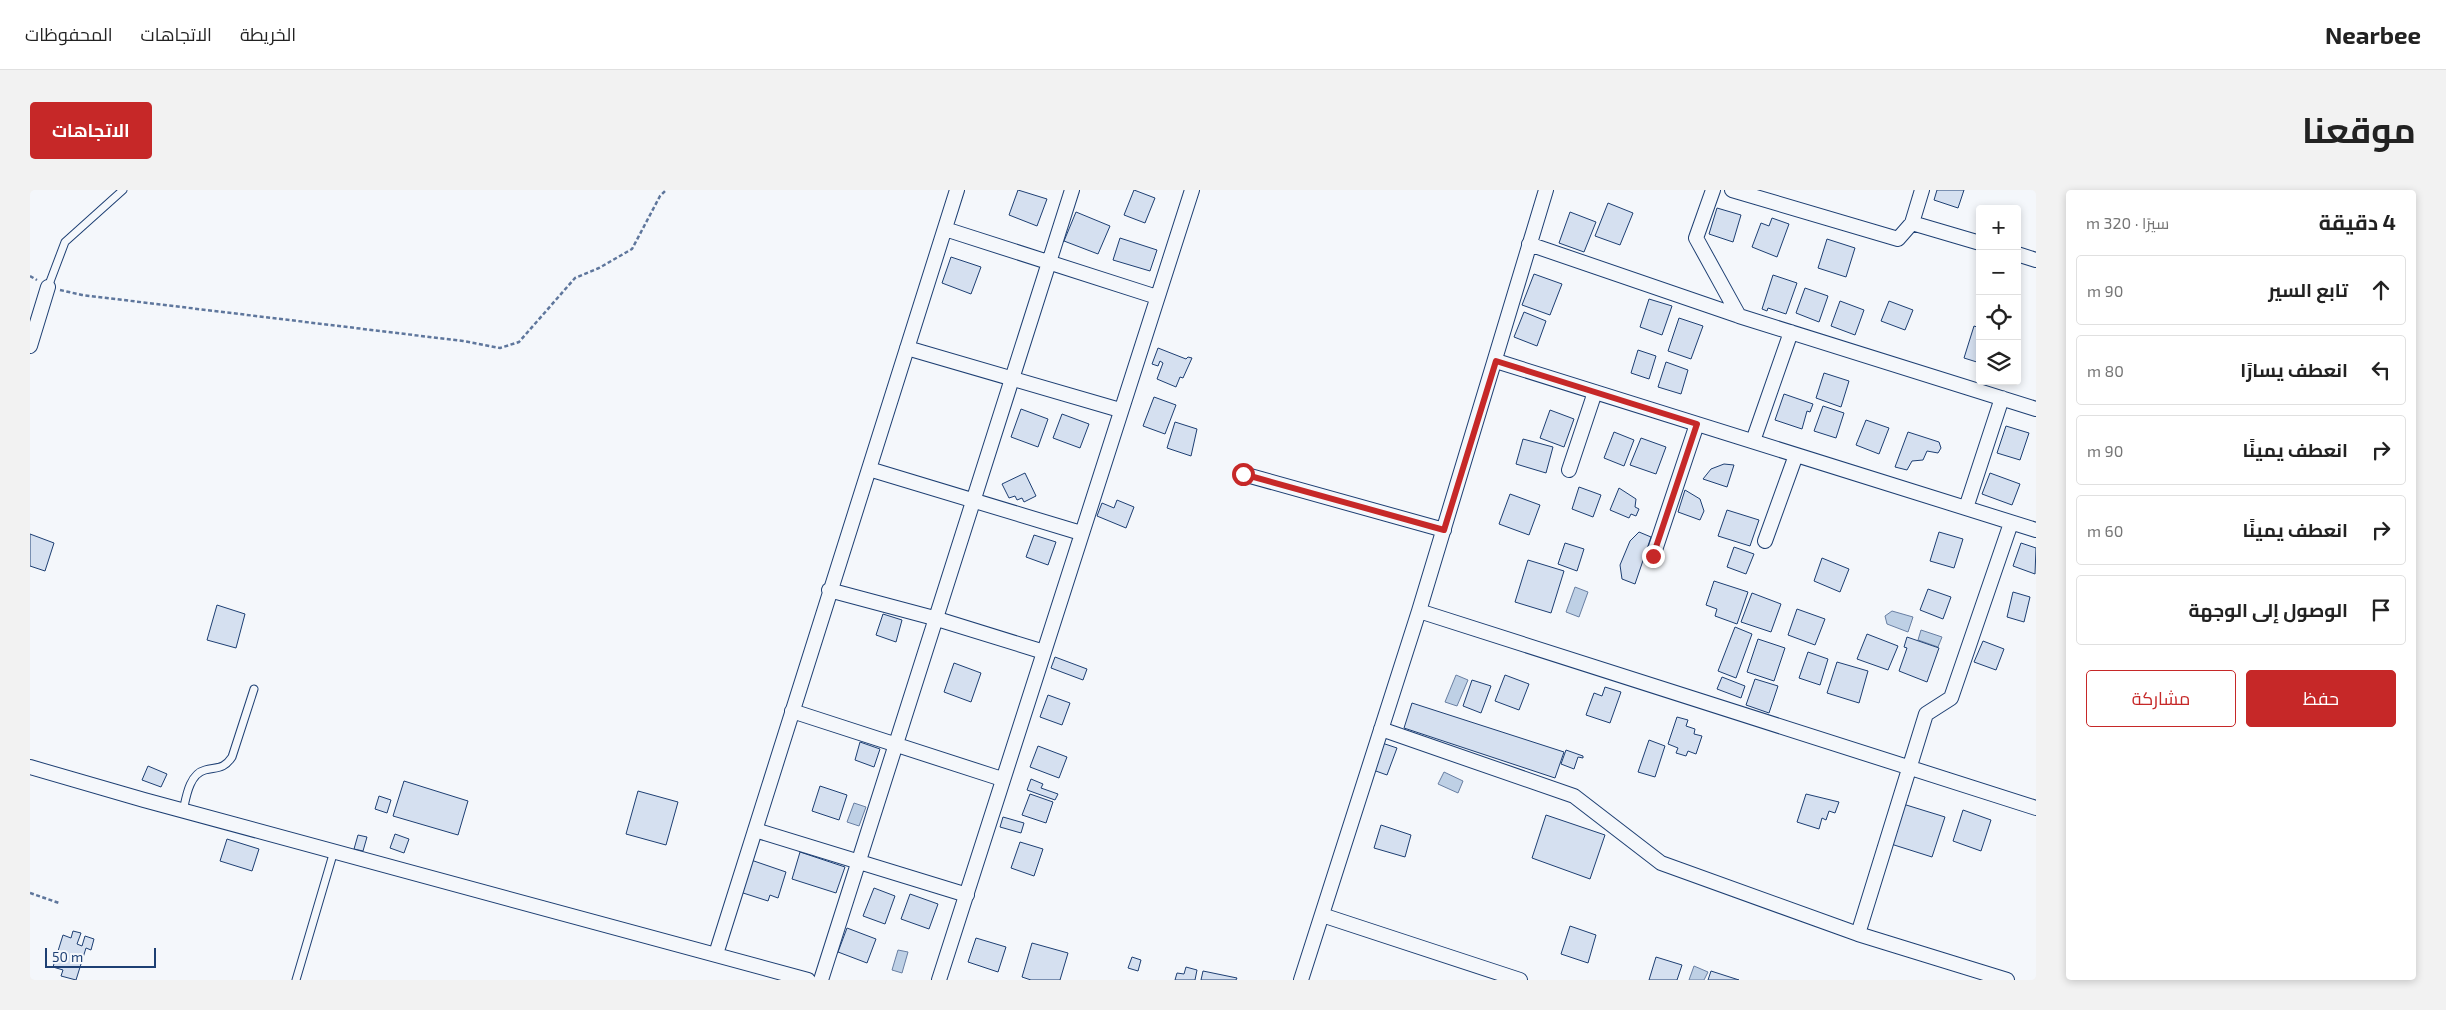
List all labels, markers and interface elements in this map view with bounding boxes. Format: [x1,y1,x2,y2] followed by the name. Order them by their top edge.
[2325,20,2421,49] text: Nearbee
[25,23,113,45] text: المحفوظات
[141,23,212,45] text: الاتجاهات
[240,23,296,45] text: الخريطة
[30,102,152,159] button: الاتجاهات
[2302,108,2416,150] text: موقعنا
[1976,205,2021,385] map controls
[1976,205,2021,250] button: +
[2319,209,2396,234] text: 4 دقيقة
[2086,213,2169,232] text: سيرًا · 320 m
[1976,250,2021,295] button: −
[2367,276,2395,304] icon: ahead
[2268,278,2348,301] text: تابع السير
[2087,281,2123,300] text: 90 m
[1976,295,2021,340] button: locate
[1976,340,2021,385] button: layers
[2367,356,2395,384] icon: left
[2240,358,2348,381] text: انعطف يسارًا
[2087,361,2124,380] text: 80 m
[2367,436,2395,464] icon: right
[2243,438,2348,461] text: انعطف يمينًا
[2087,441,2123,460] text: 90 m
[1232,463,1255,486] route start
[2367,516,2395,544] icon: right
[2243,518,2348,541] text: انعطف يمينًا
[2087,521,2123,540] text: 60 m
[1642,545,1665,568] route end
[2367,596,2395,624] icon: arrive
[2188,598,2348,621] text: الوصول إلى الوجهة
[2086,670,2236,727] button: مشاركة
[2246,670,2396,727] button: حفظ
[45,945,156,968] scale bar
[52,948,83,965] text: 50 m

